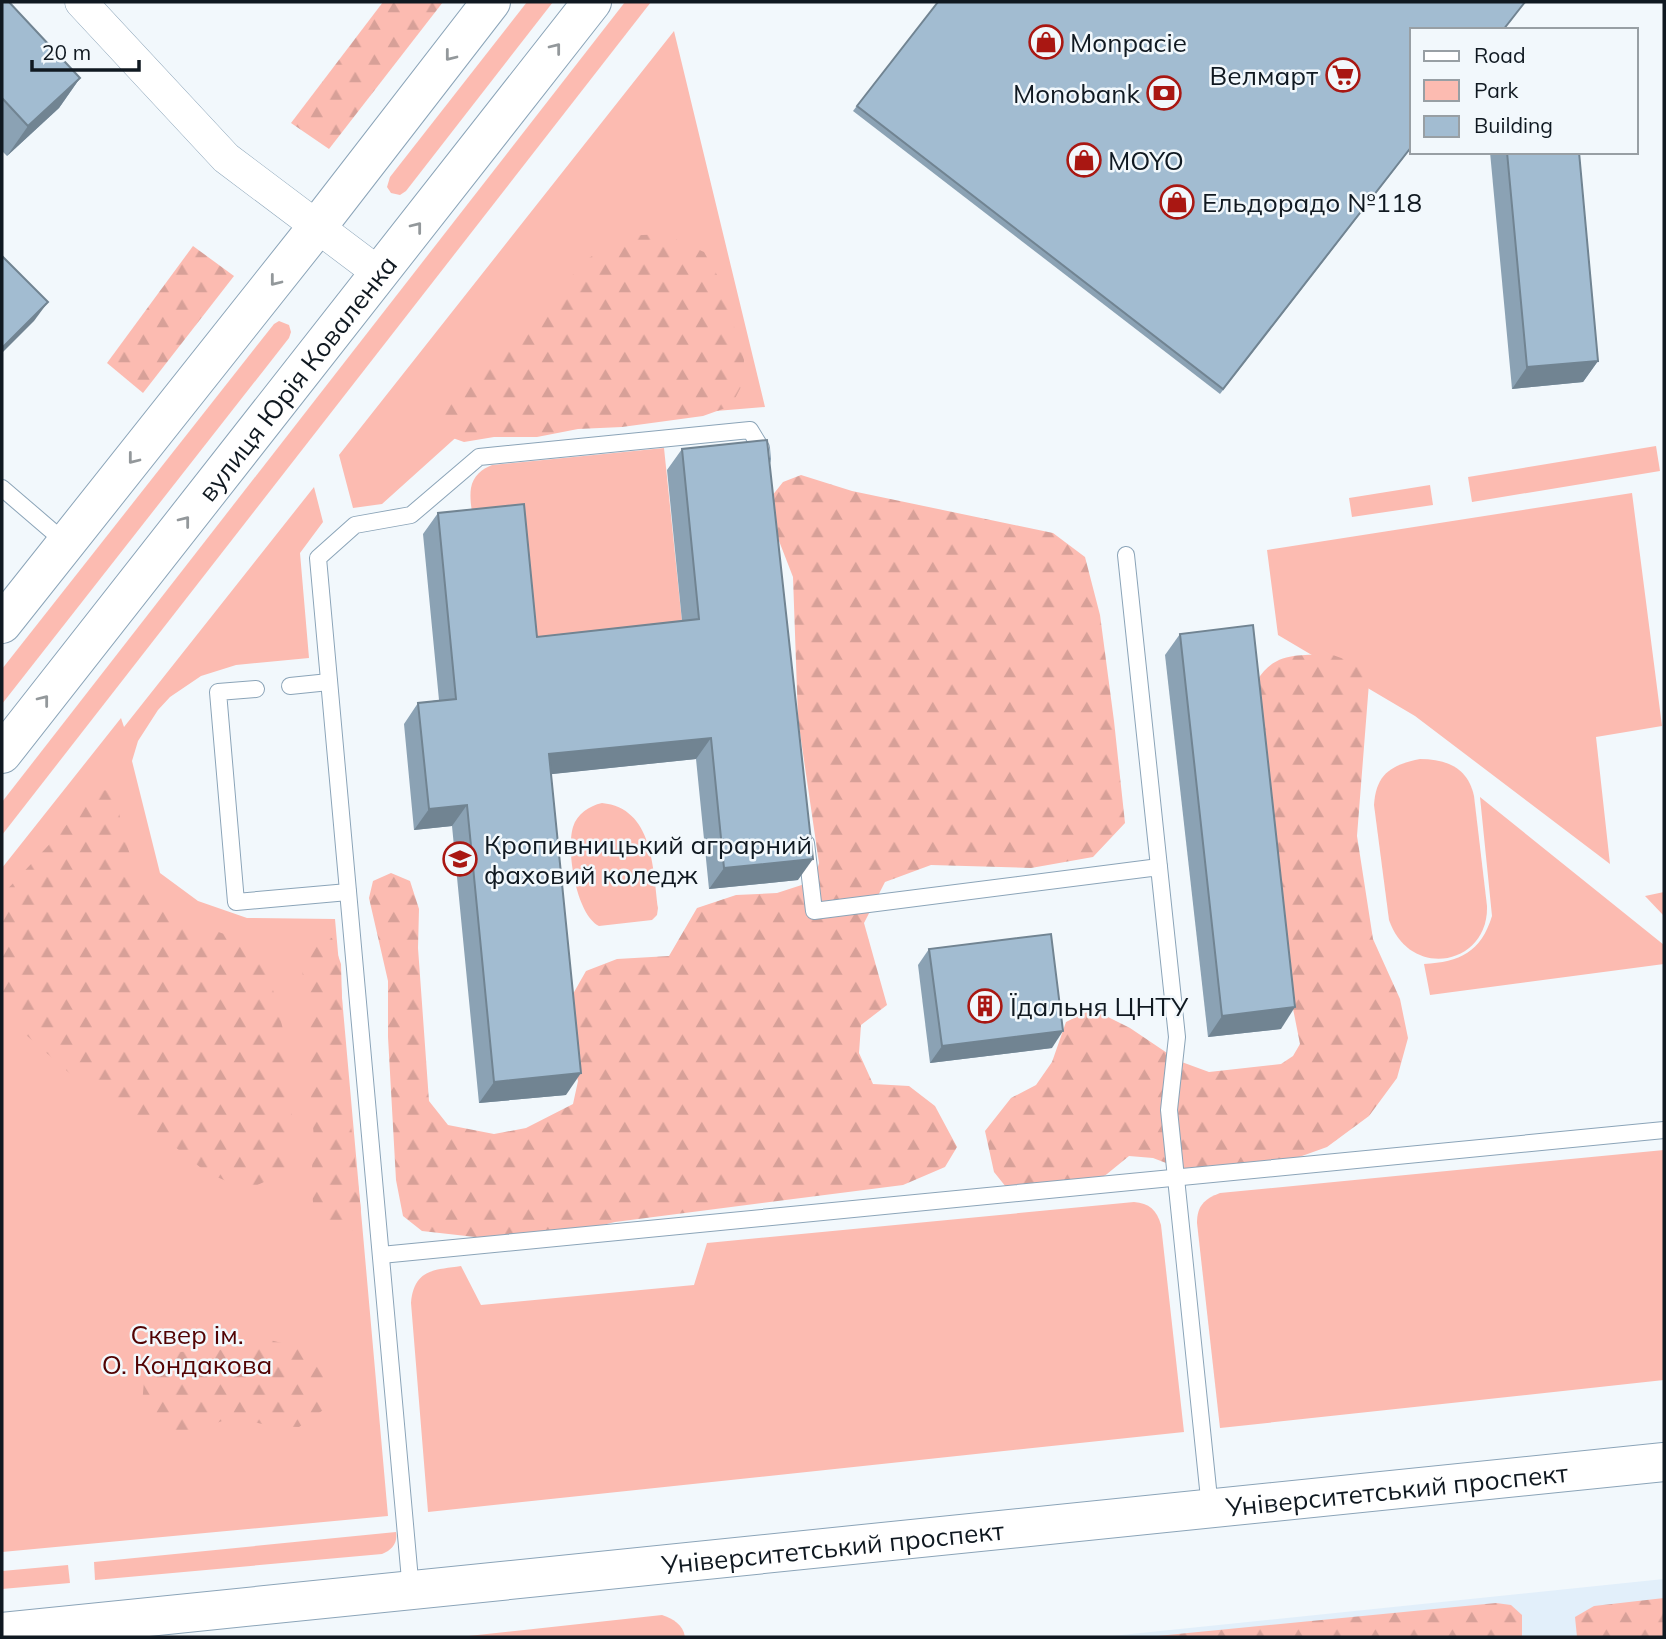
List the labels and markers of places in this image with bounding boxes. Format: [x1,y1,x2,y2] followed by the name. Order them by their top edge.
[1027,23,1065,61] shop icon: Monpacie
[1070,26,1187,59] place label: Monpacie
[1324,56,1362,94] supermarket icon: Велмарт
[1210,59,1318,92] place label: Велмарт
[1145,74,1183,112] bank icon: Monobank
[1013,77,1141,110] place label: Monobank
[1065,141,1103,179] shop icon: MOYO
[1108,144,1184,177] place label: MOYO
[1158,183,1196,221] shop icon: Ельдорадо №118
[1202,186,1422,219] place label: Ельдорадо №118
[484,828,812,891] place label: Кропивницький аграрний фаховий коледж
[441,840,479,878] school or university icon: Кропивницький аграрний фаховий коледж
[966,987,1004,1025] building icon: Їдальня ЦНТУ
[1009,990,1189,1023] place label: Їдальня ЦНТУ

